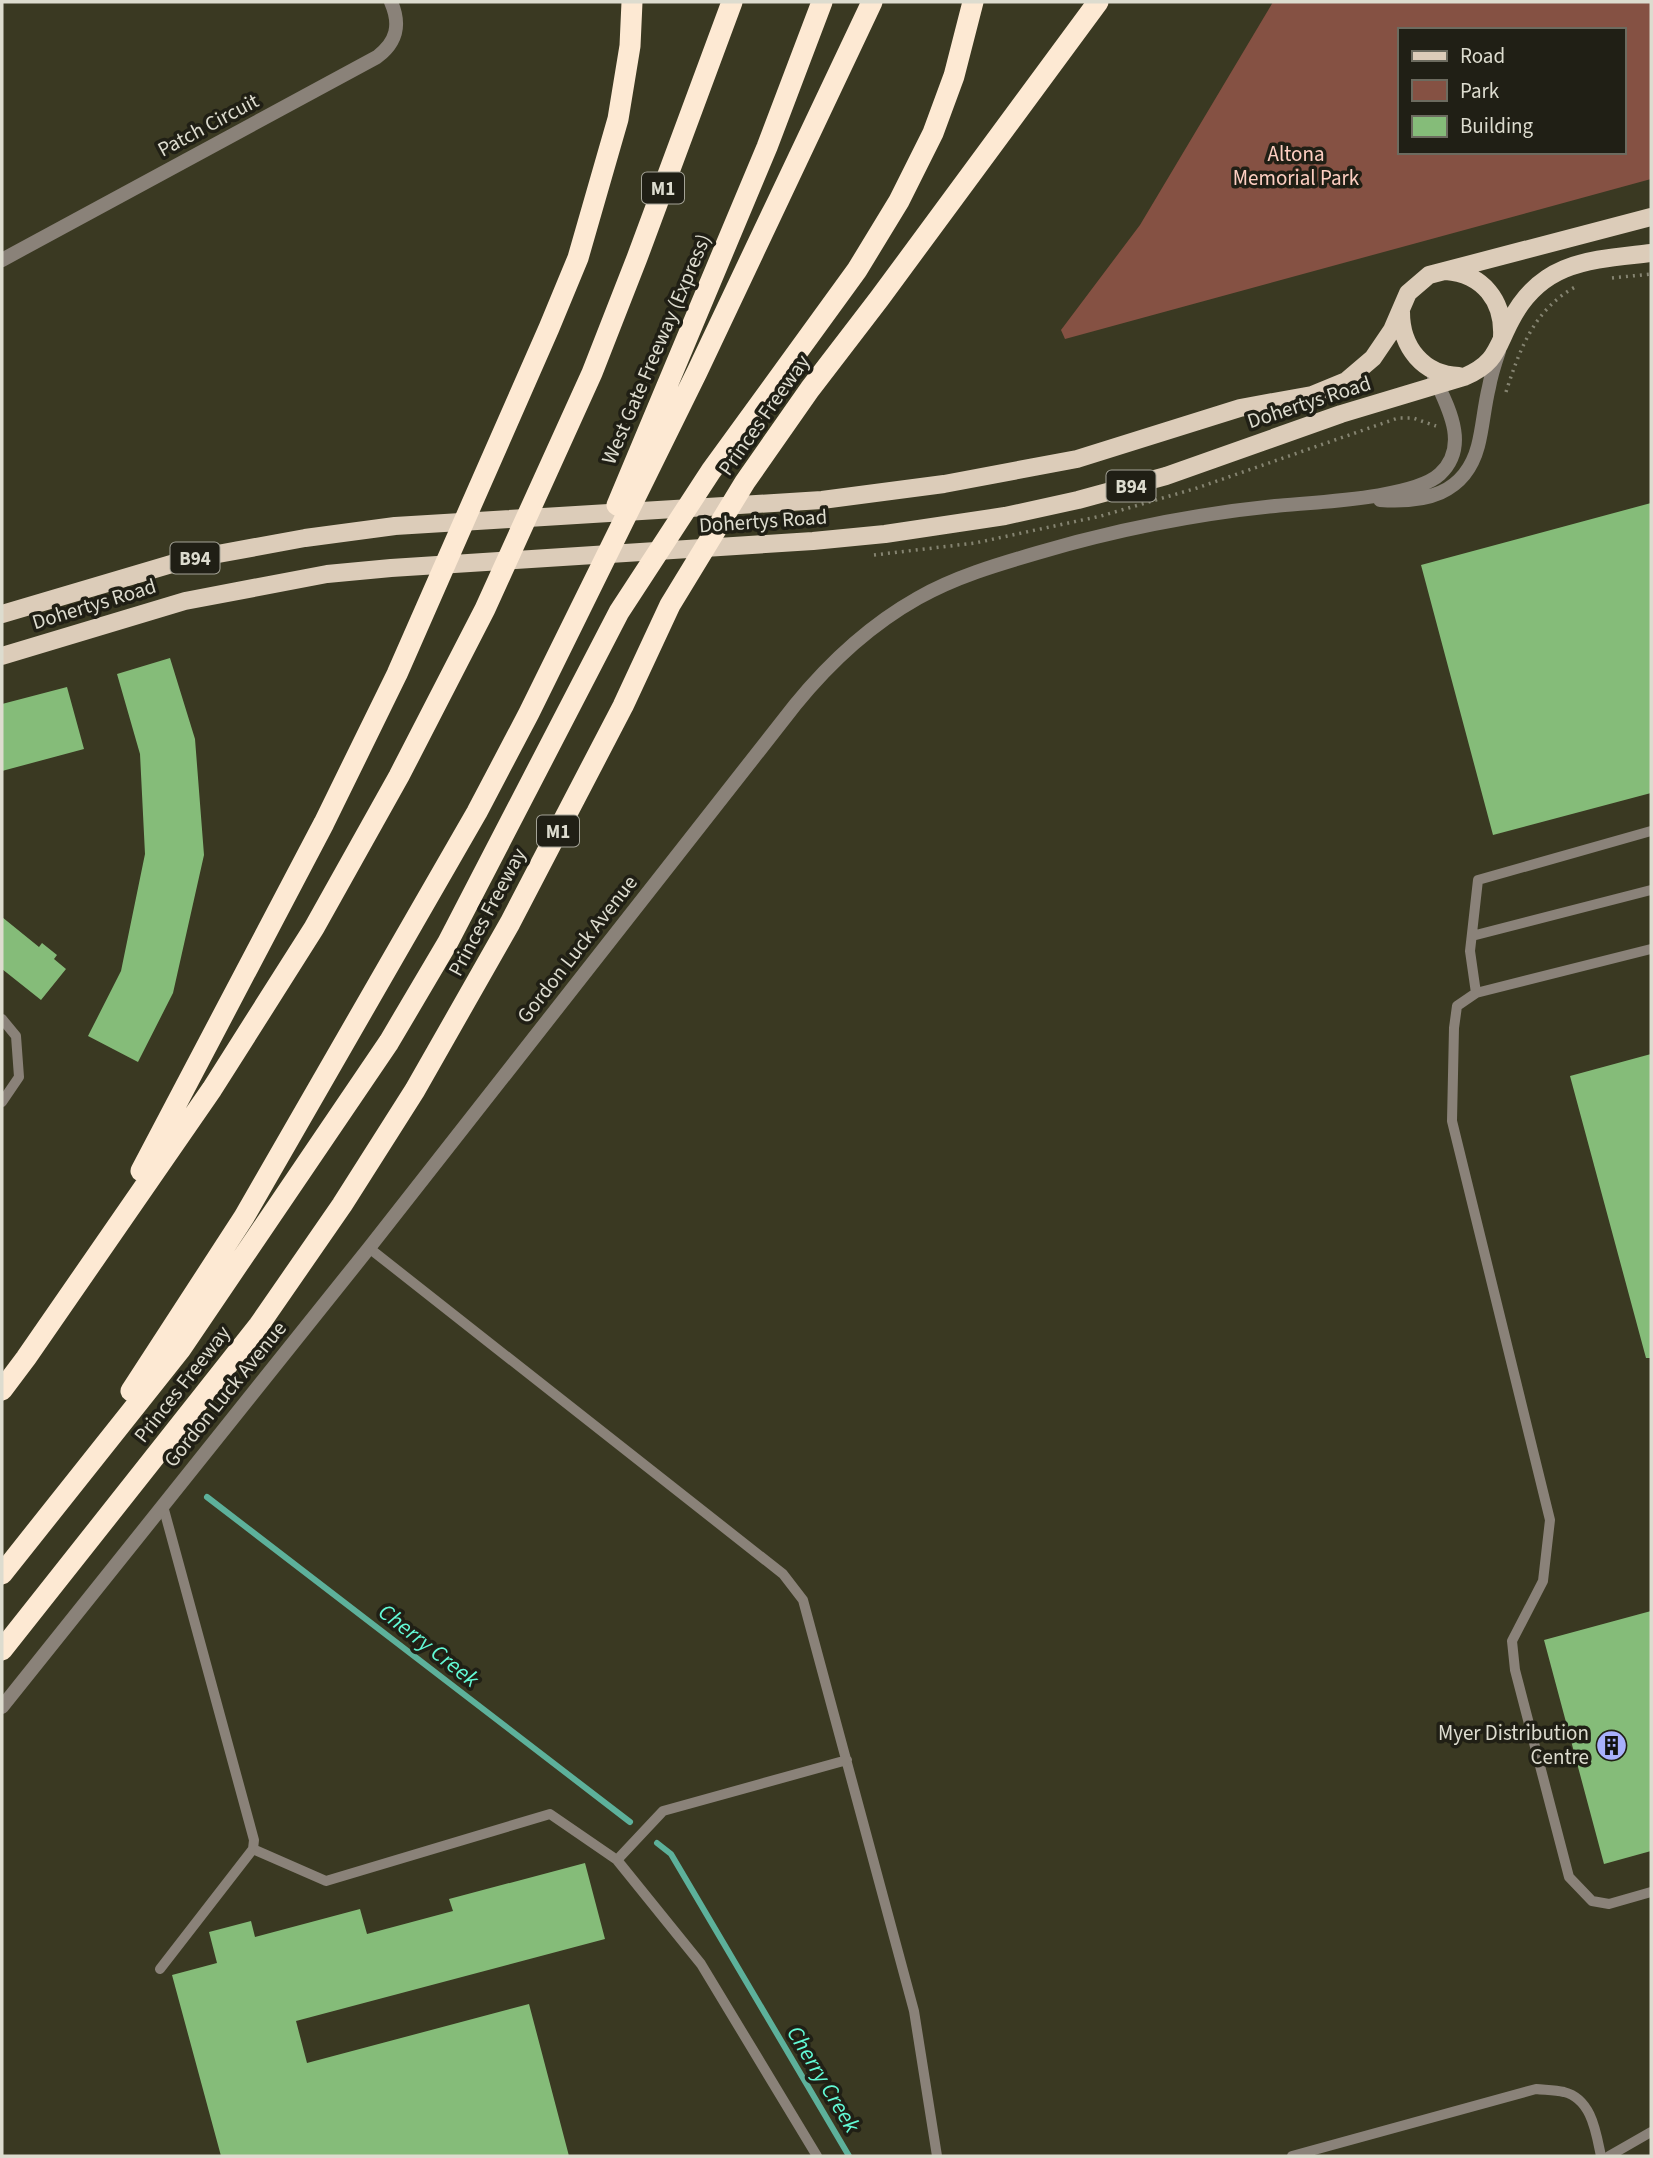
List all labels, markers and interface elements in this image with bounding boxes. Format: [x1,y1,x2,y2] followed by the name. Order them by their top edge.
[1398,28,1625,154] legend
[1460,41,1505,71] text: Road
[1460,76,1500,106] text: Park
[152,86,264,164] street label: Patch Circuit
[1460,111,1534,141] text: Building
[1233,139,1360,193] park label: Altona Memorial Park
[642,172,684,204] road number: M1
[594,229,718,469] street label: West Gate Freeway (Express)
[711,348,817,482] street label: Princes Freeway
[1243,368,1375,436] street label: Dohertys Road
[1106,471,1156,502] road number: B94
[698,502,828,540] street label: Dohertys Road
[170,542,220,573] road number: B94
[28,571,160,637] street label: Dohertys Road
[537,816,579,846] road number: M1
[441,842,534,982] street label: Princes Freeway
[510,869,644,1029] street label: Gordon Luck Avenue
[157,1314,293,1474] street label: Gordon Luck Avenue
[127,1319,238,1449] street label: Princes Freeway
[371,1596,487,1696] water label: Cherry Creek
[1438,1718,1589,1772] place label: Myer Distribution Centre
[1595,1728,1629,1762] building icon: Myer Distribution Centre
[779,2019,869,2140] water label: Cherry Creek

